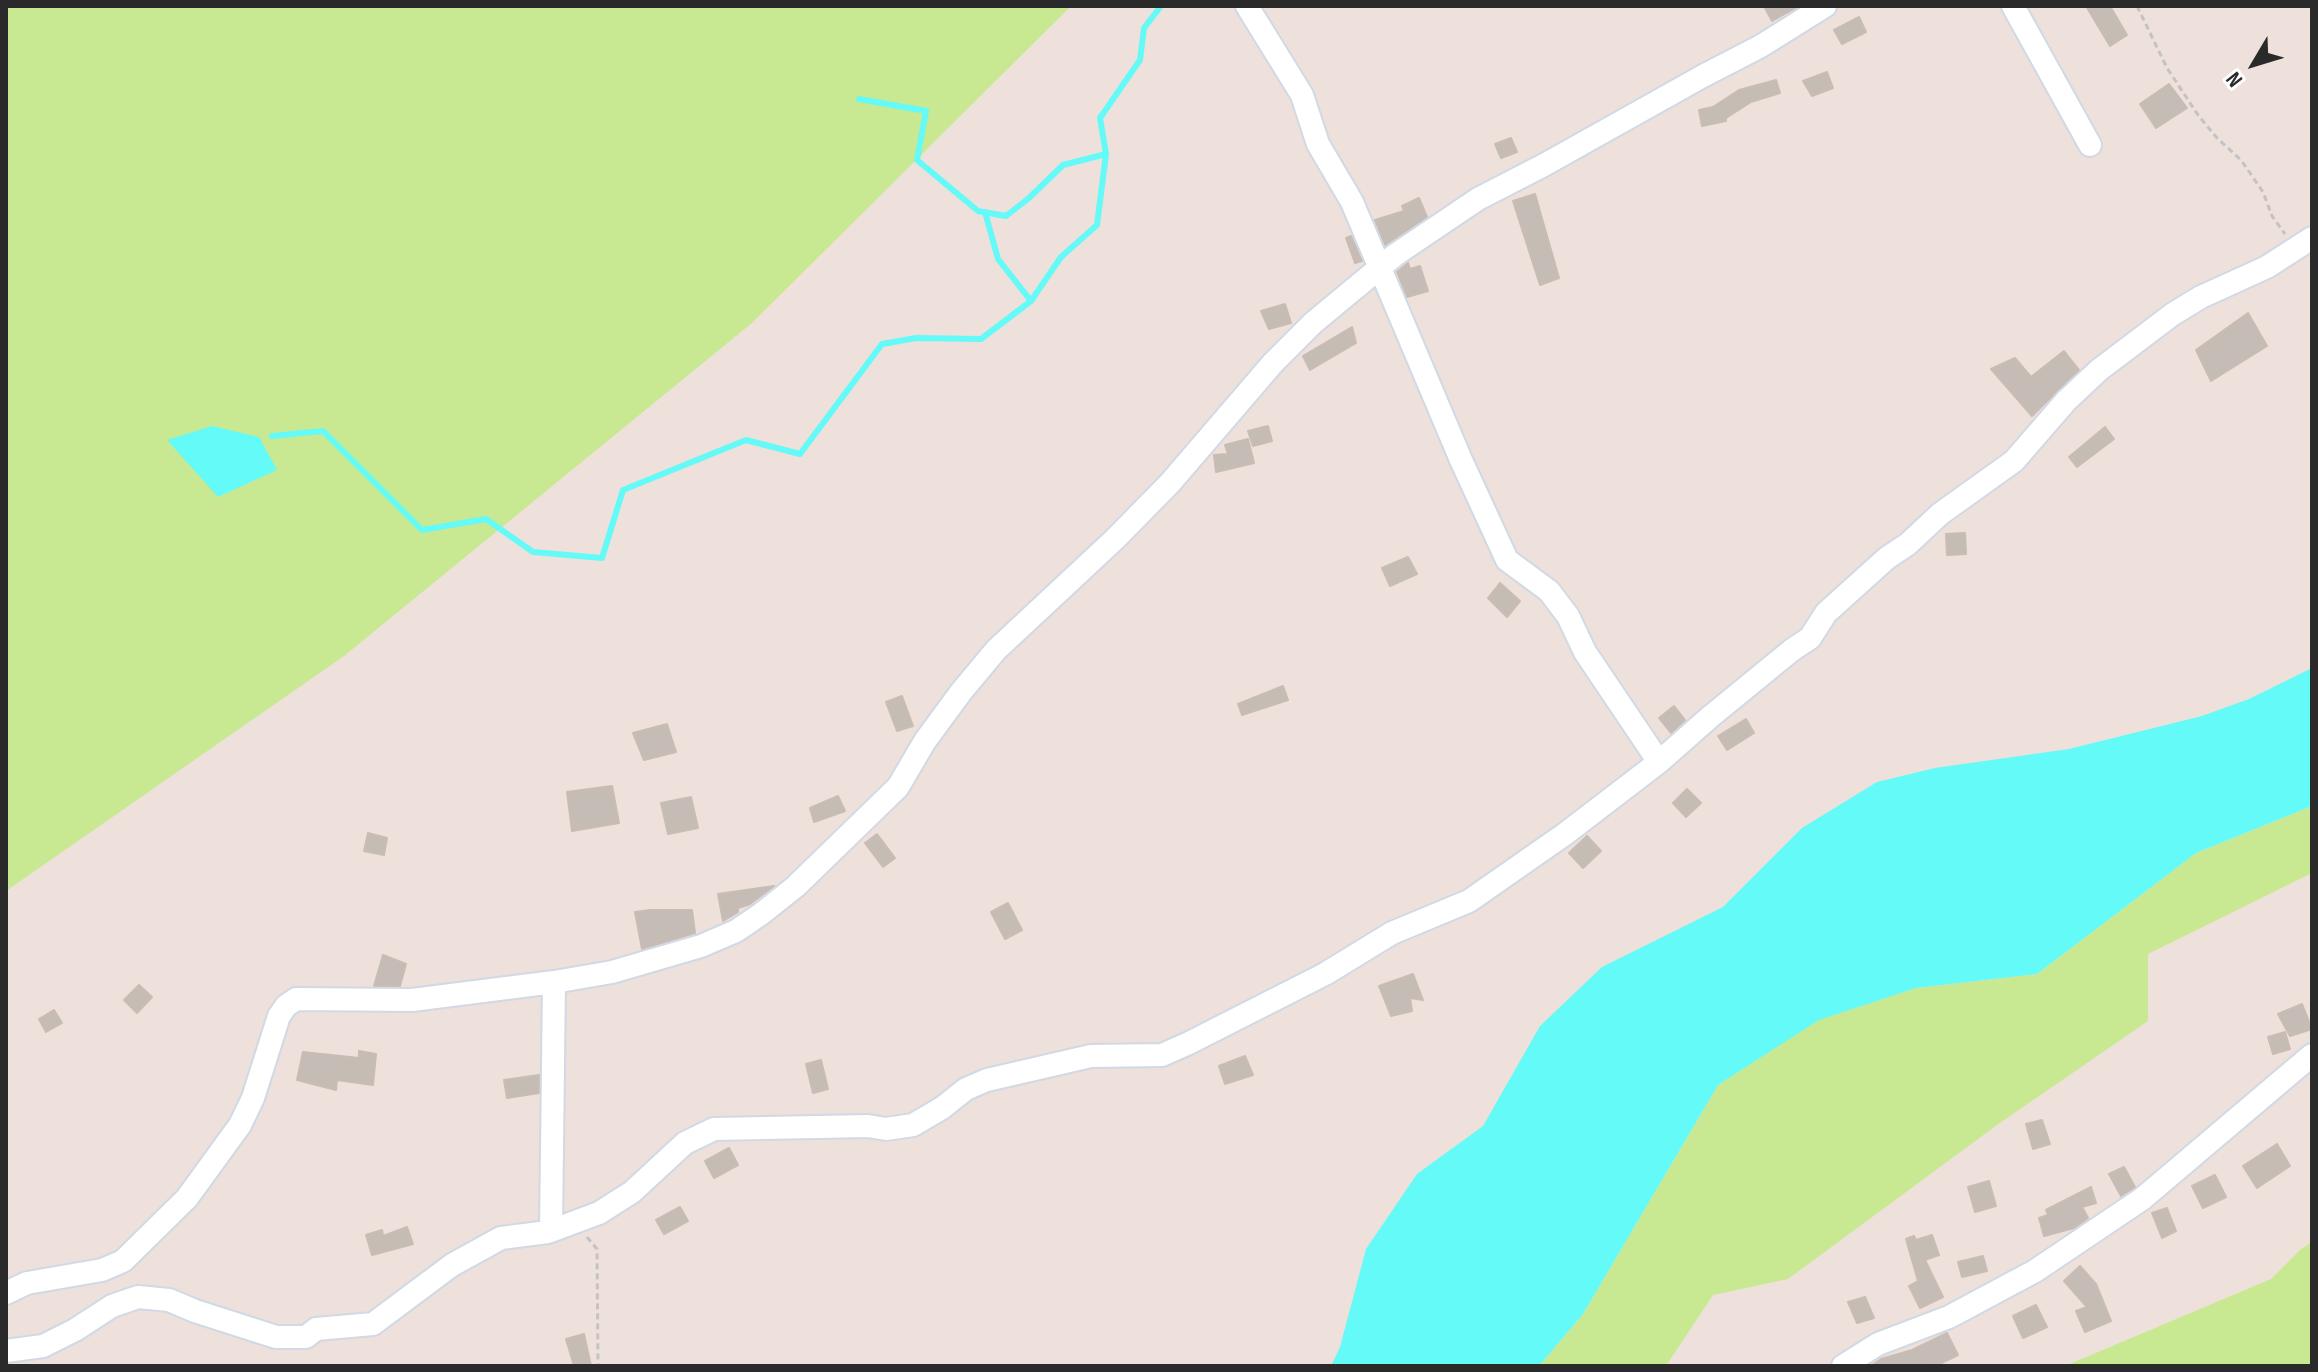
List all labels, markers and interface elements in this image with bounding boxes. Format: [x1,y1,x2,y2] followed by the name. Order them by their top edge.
[2214,24,2294,104] north arrow
[2220,66,2249,92] text: N

